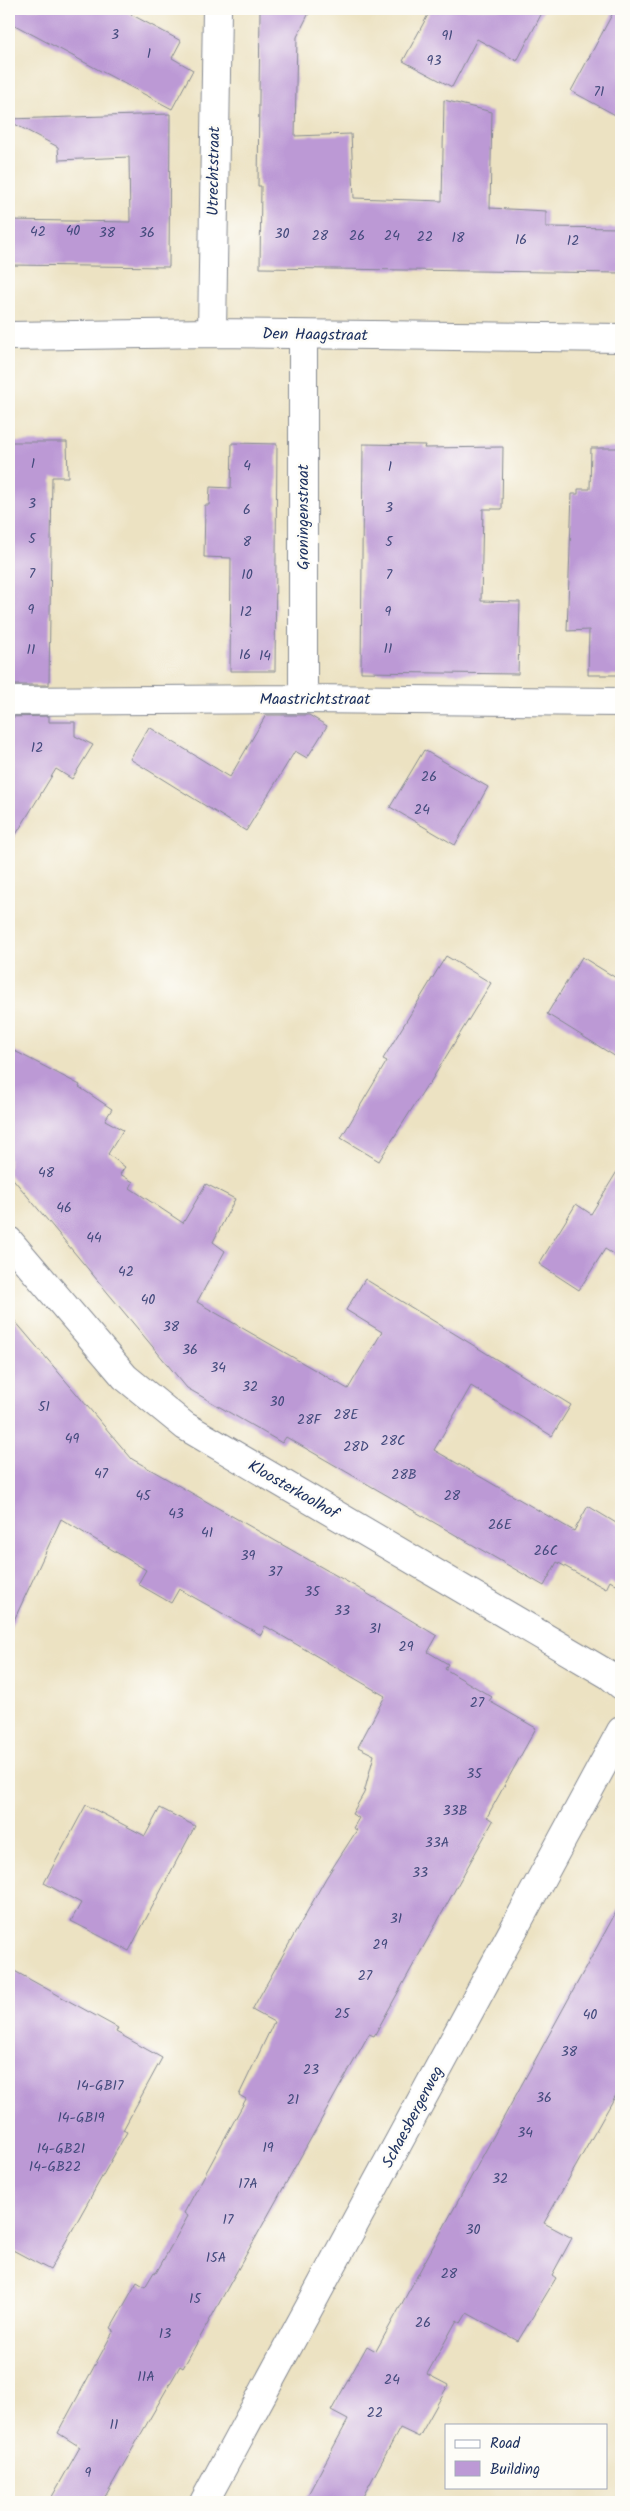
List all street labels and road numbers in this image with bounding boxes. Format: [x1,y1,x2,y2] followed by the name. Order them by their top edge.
[201,125,227,216] street label: Utrechtstraat
[262,322,369,348] street label: Den Haagstraat
[291,463,316,570] street label: Groningenstraat
[259,687,371,712] street label: Maastrichtstraat
[243,1454,345,1527] street label: Kloosterkoolhof
[376,2062,450,2172] street label: Schaesbergerweg

